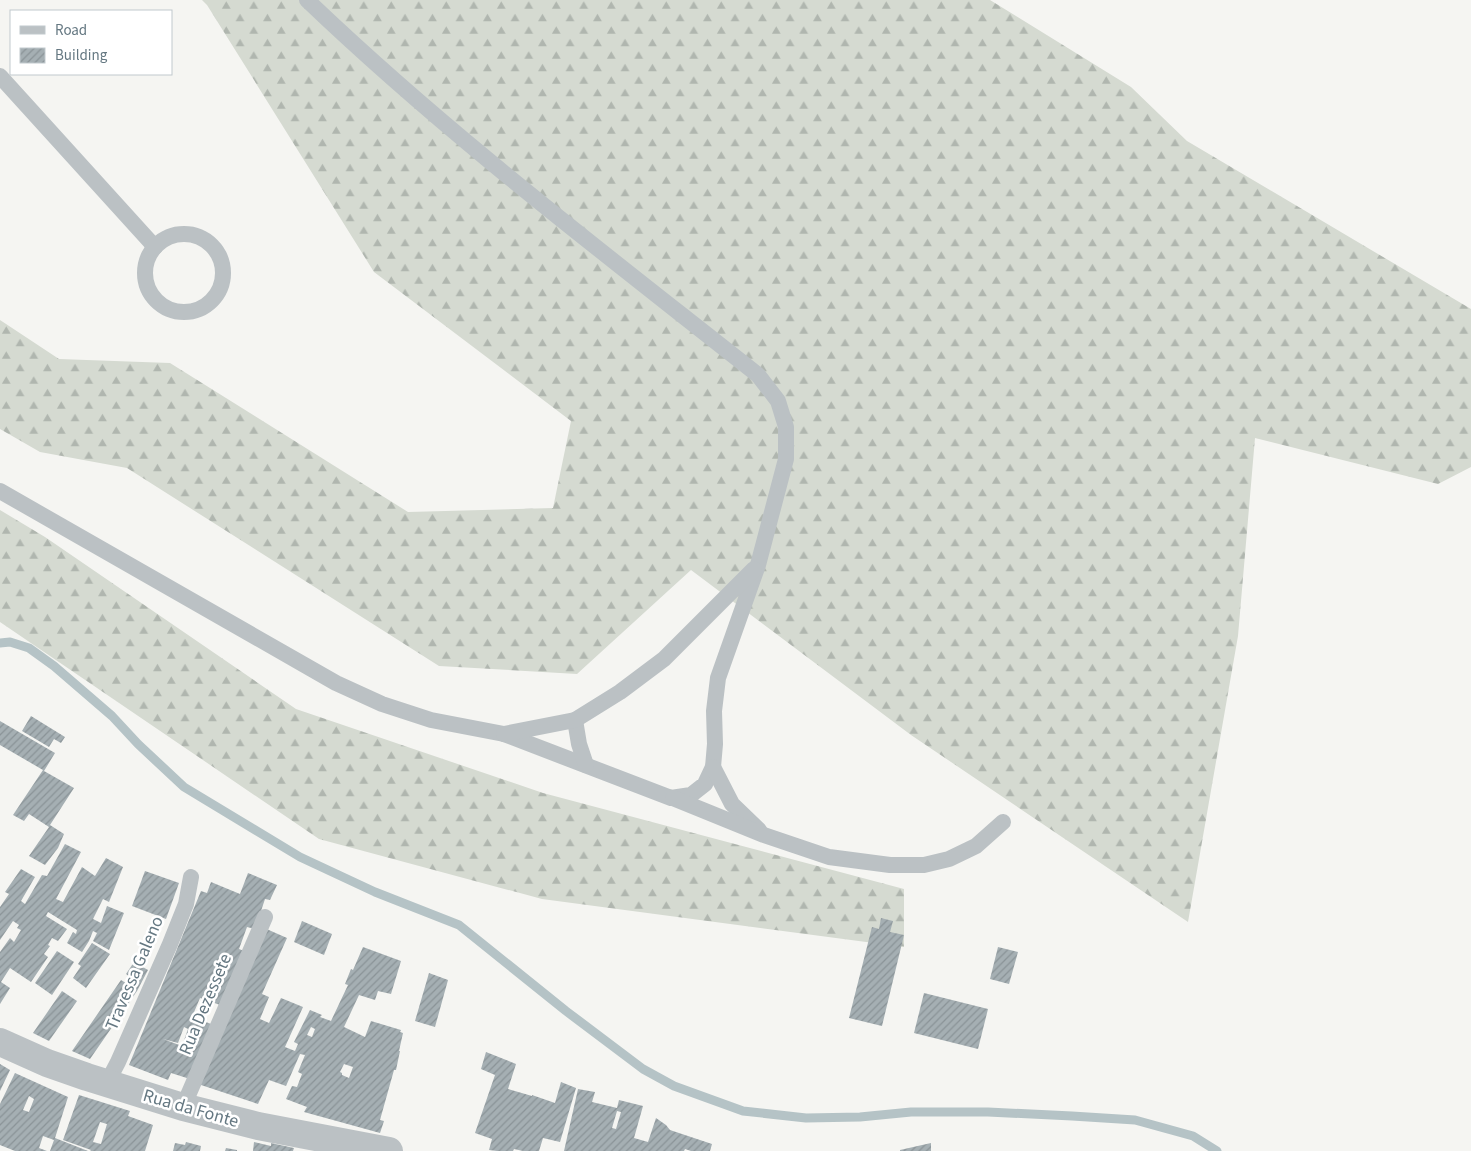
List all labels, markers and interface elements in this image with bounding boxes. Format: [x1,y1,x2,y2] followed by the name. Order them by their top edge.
[10,10,172,75] legend
[55,20,87,41] text: Road
[55,45,108,66] text: Building
[99,912,170,1034] street label: Travessa Galeno
[173,950,238,1059] street label: Rua Dezessete
[140,1083,242,1134] street label: Rua da Fonte

